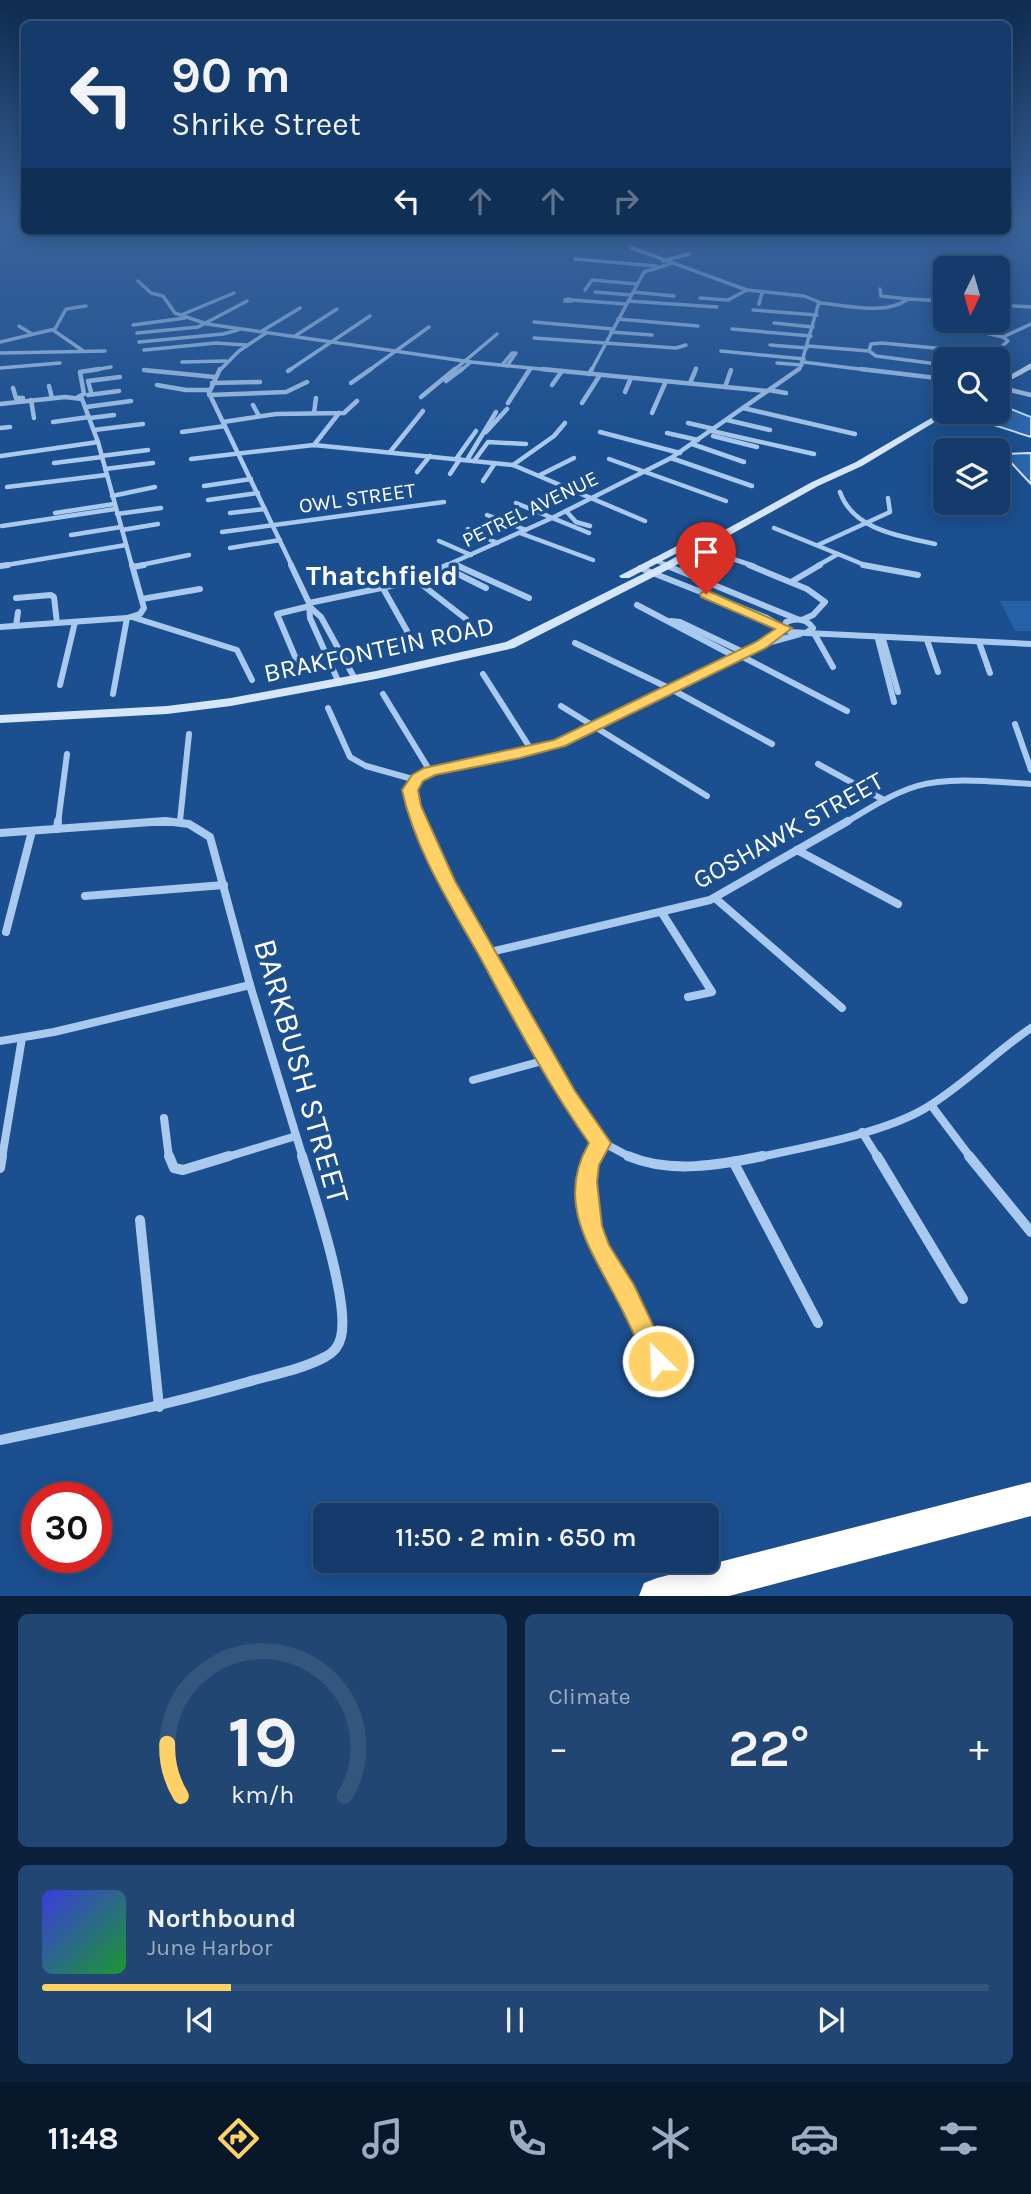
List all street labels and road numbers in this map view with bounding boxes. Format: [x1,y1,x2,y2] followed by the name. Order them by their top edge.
[458,466,602,552] street label: PETREL AVENUE
[297,478,417,518] street label: OWL STREET
[261,610,497,689] street label: BRAKFONTEIN ROAD
[688,765,889,896] street label: GOSHAWK STREET
[246,935,357,1208] street label: BARKBUSH STREET

